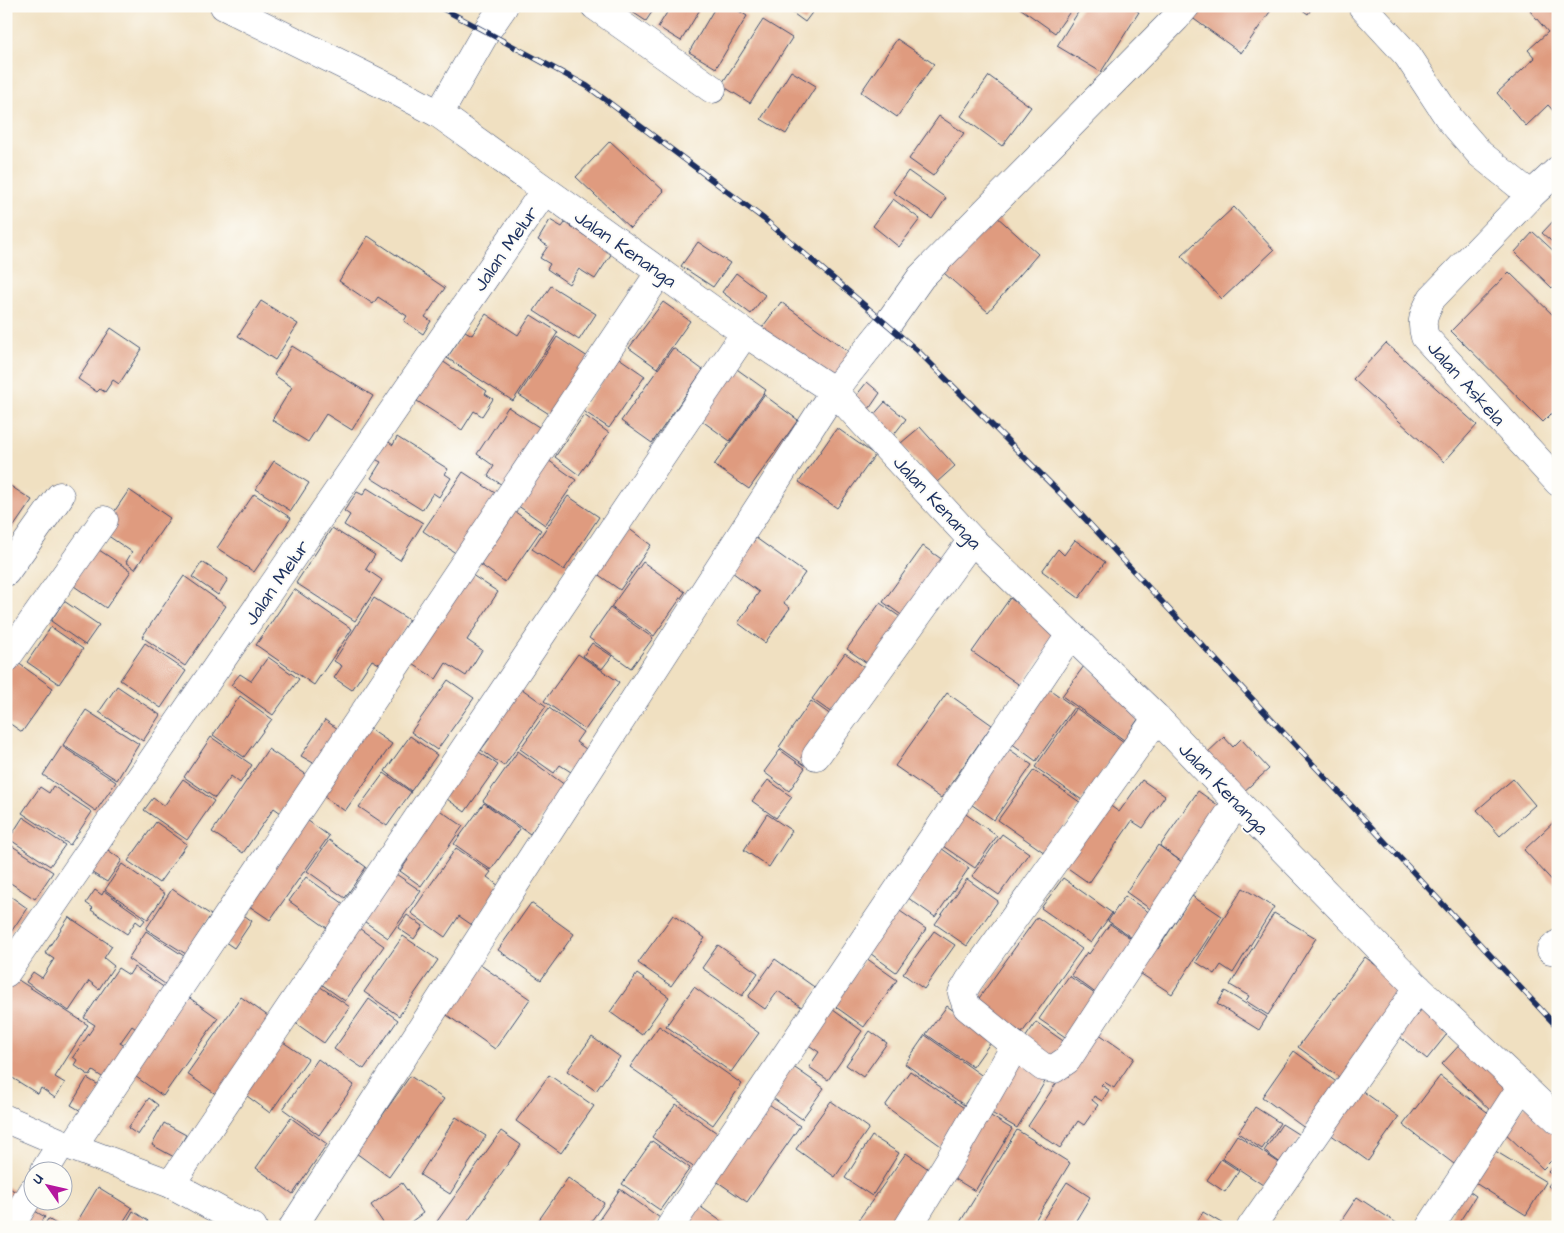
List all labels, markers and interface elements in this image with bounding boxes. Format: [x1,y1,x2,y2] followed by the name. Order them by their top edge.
[467,200,546,297] street label: Jalan Melur
[568,204,682,296] street label: Jalan Kenanga
[1420,336,1512,433] street label: Jalan Askela
[886,450,988,557] street label: Jalan Kenanga
[238,534,317,631] street label: Jalan Melur
[1171,737,1274,842] street label: Jalan Kenanga
[22,1160,72,1210] north arrow
[28,1170,49,1188] text: U

